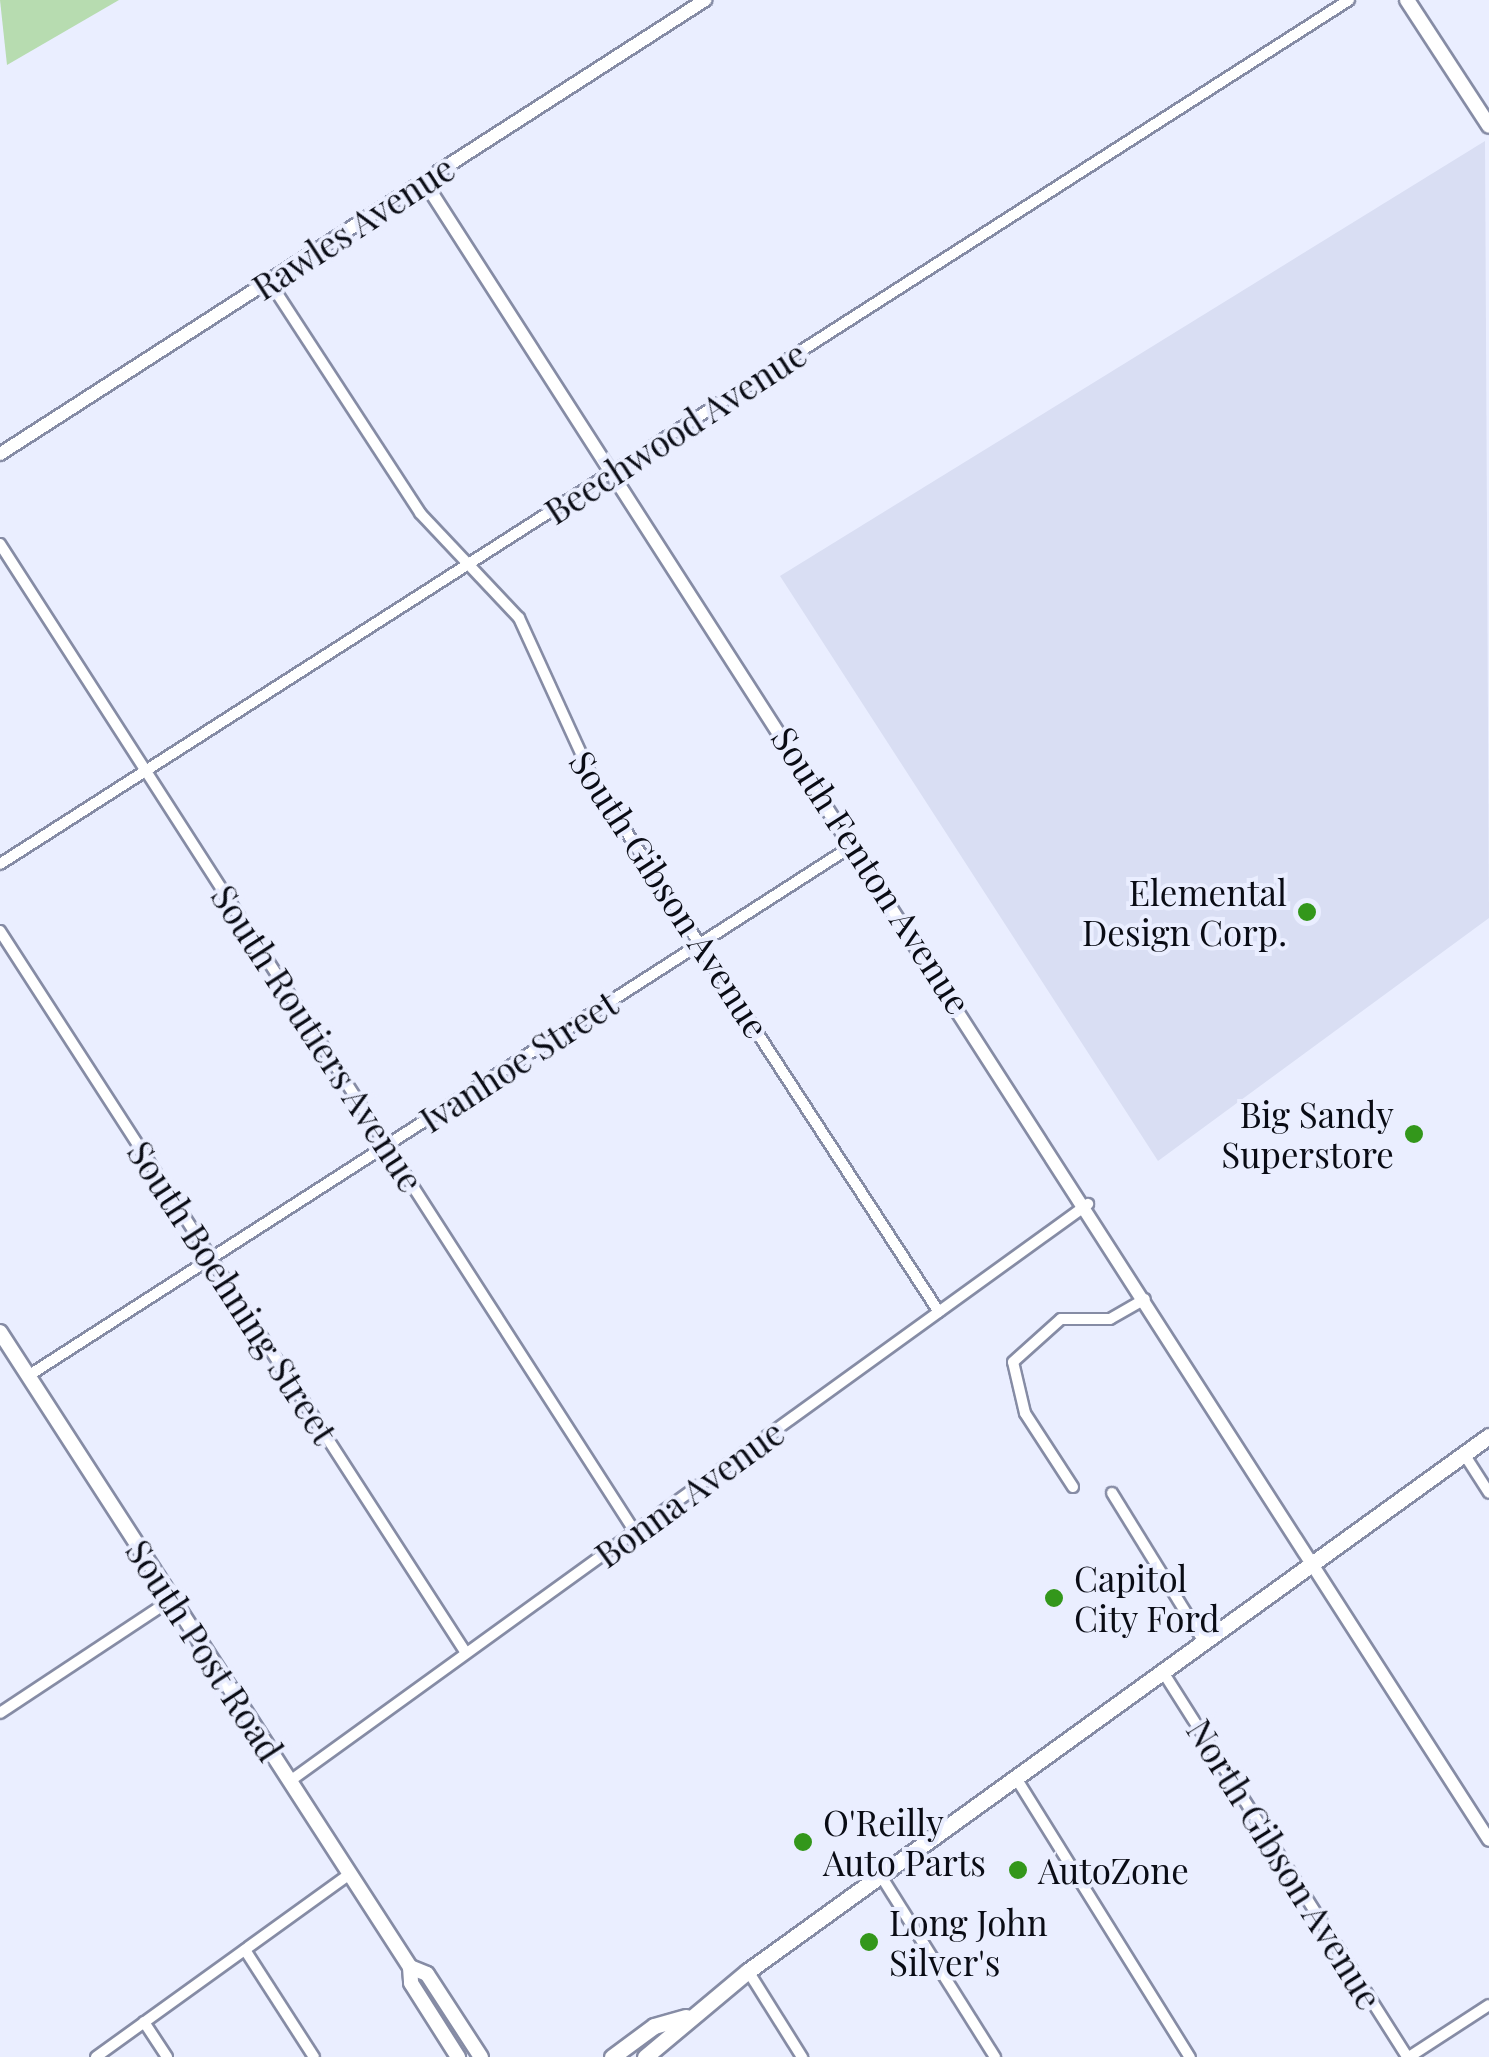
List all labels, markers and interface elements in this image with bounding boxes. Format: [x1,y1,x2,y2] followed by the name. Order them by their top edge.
[244,146,462,308] street label: Rawles Avenue
[536,332,814,532] street label: Beechwood Avenue
[763,718,981,1022] street label: South Fenton Avenue
[561,742,779,1046] street label: South Gibson Avenue
[1082,871,1287,953] place label: Elemental Design Corp.
[203,876,433,1200] street label: South Routiers Avenue
[1296,901,1318,923] marker: Elemental Design Corp.
[411,982,625,1140] street label: Ivanhoe Street
[1221,1093,1394,1175] place label: Big Sandy Superstore
[1403,1123,1425,1145] marker: Big Sandy Superstore
[119,1133,347,1451] street label: South Boehning Street
[586,1410,792,1576] street label: Bonna Avenue
[118,1531,292,1769] street label: South Post Road
[1074,1557,1221,1639] place label: Capitol City Ford
[1043,1587,1065,1609] marker: Capitol City Ford
[1178,1711,1392,2017] street label: North Gibson Avenue
[823,1801,986,1883] place label: O'Reilly Auto Parts
[792,1831,814,1853] marker: O'Reilly Auto Parts
[1038,1849,1189,1891] place label: AutoZone
[1007,1859,1029,1881] marker: AutoZone
[889,1901,1048,1983] place label: Long John Silver's
[858,1931,880,1953] marker: Long John Silver's

